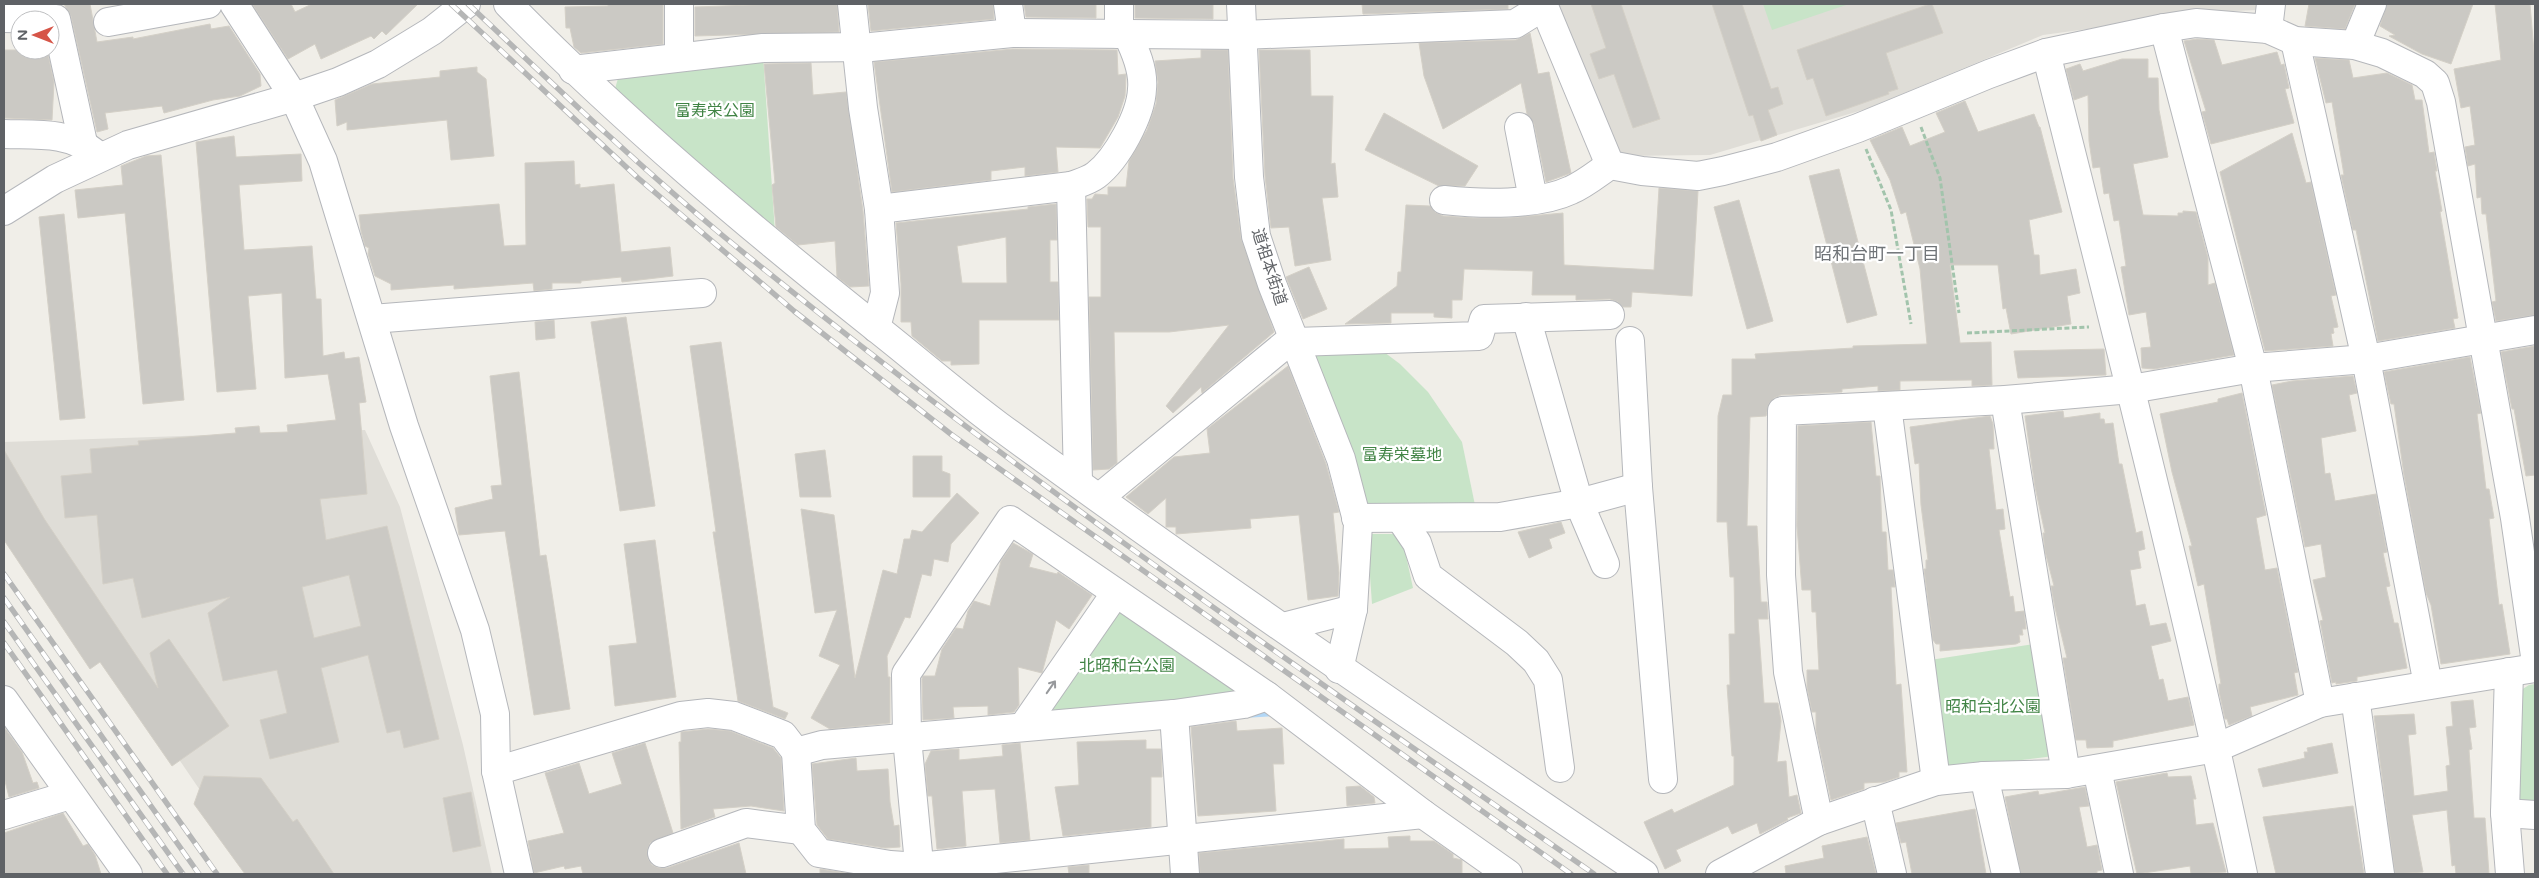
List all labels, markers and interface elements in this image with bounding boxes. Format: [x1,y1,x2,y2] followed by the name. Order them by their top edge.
[10,10,60,60] north arrow
[14,29,31,41] text: N
[675,101,755,121] park label: 富寿栄公園
[1247,226,1291,308] street label: 道祖本街道
[1814,243,1940,265] district label: 昭和台町一丁目
[1362,445,1442,465] park label: 富寿栄墓地
[1079,656,1175,676] park label: 北昭和台公園
[1046,680,1056,694] one-way arrow
[1945,697,2041,717] park label: 昭和台北公園

